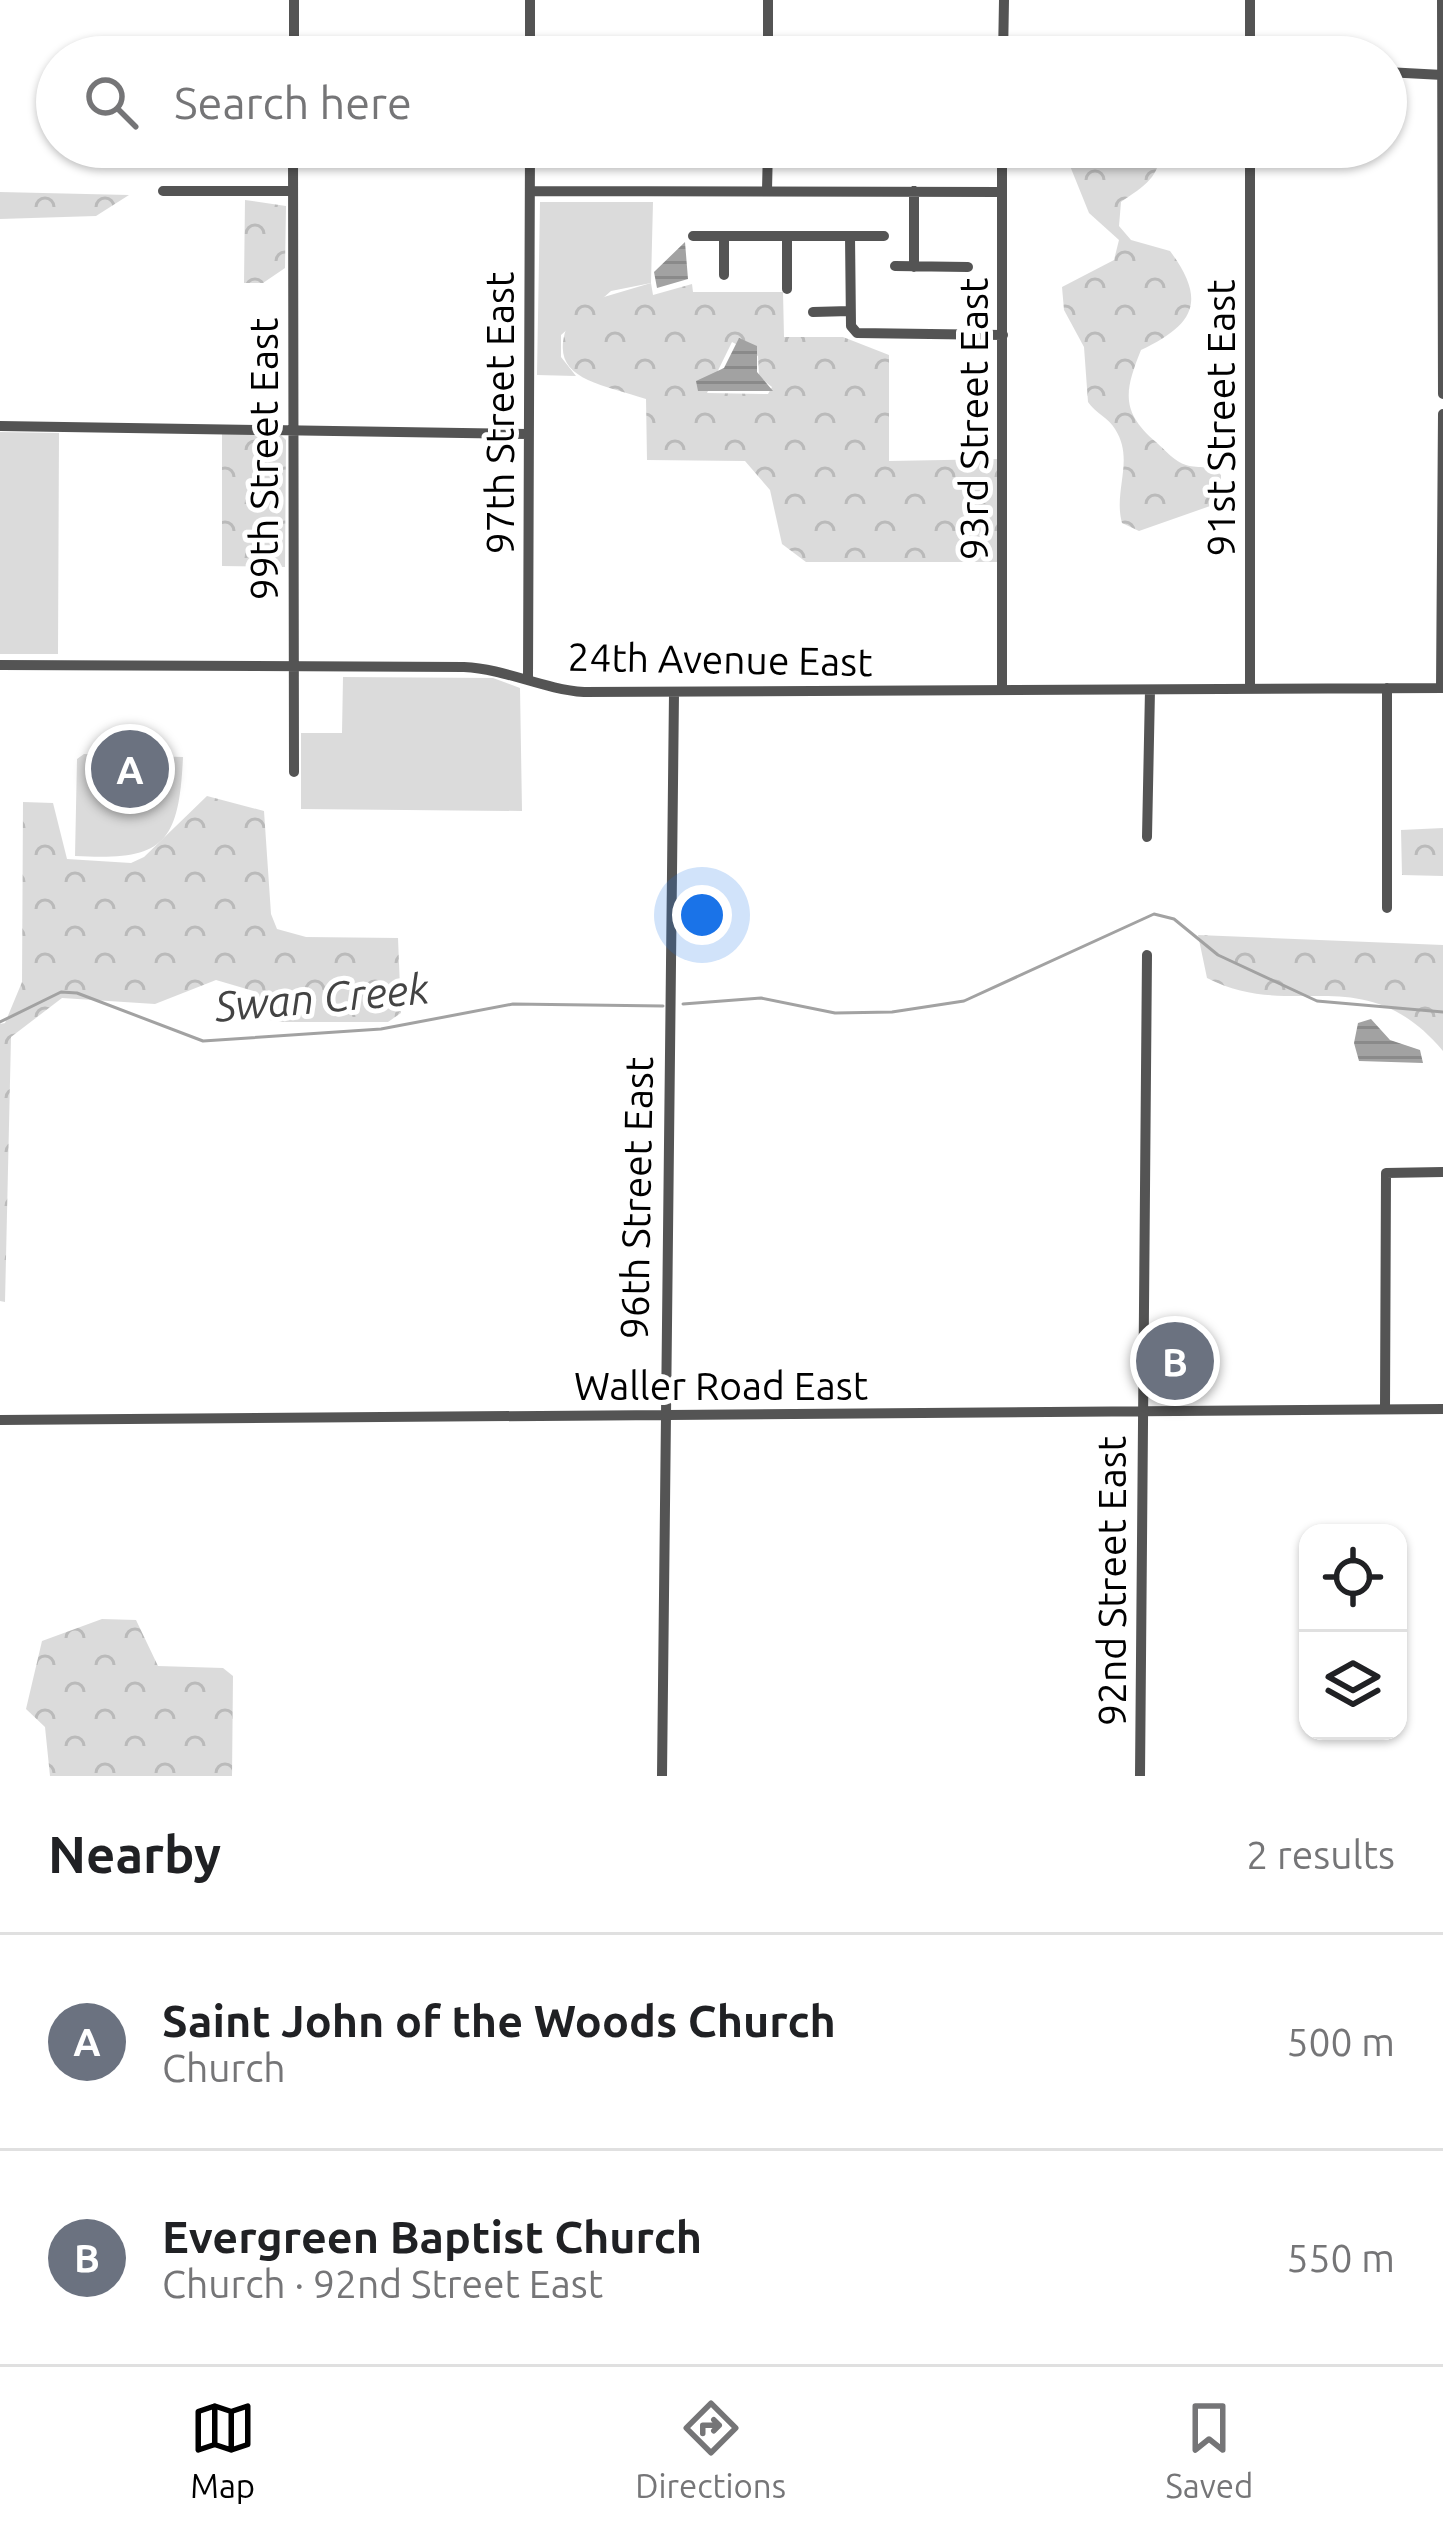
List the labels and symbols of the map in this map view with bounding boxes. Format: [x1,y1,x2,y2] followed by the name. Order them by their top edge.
[478,272,521,554] street label: 97th Street East
[952,278,995,560] street label: 93rd Street East
[1199,279,1242,557] street label: 91st Street East
[242,318,285,600] street label: 99th Street East
[567,635,873,683] street label: 24th Avenue East
[91,724,169,814] pin: A
[672,885,732,945] your location
[212,964,432,1030] water label: Swan Creek
[612,1056,660,1340] street label: 96th Street East
[1136,1316,1214,1406] pin: B
[574,1364,868,1407] street label: Waller Road East
[1090,1436,1133,1726] street label: 92nd Street East

